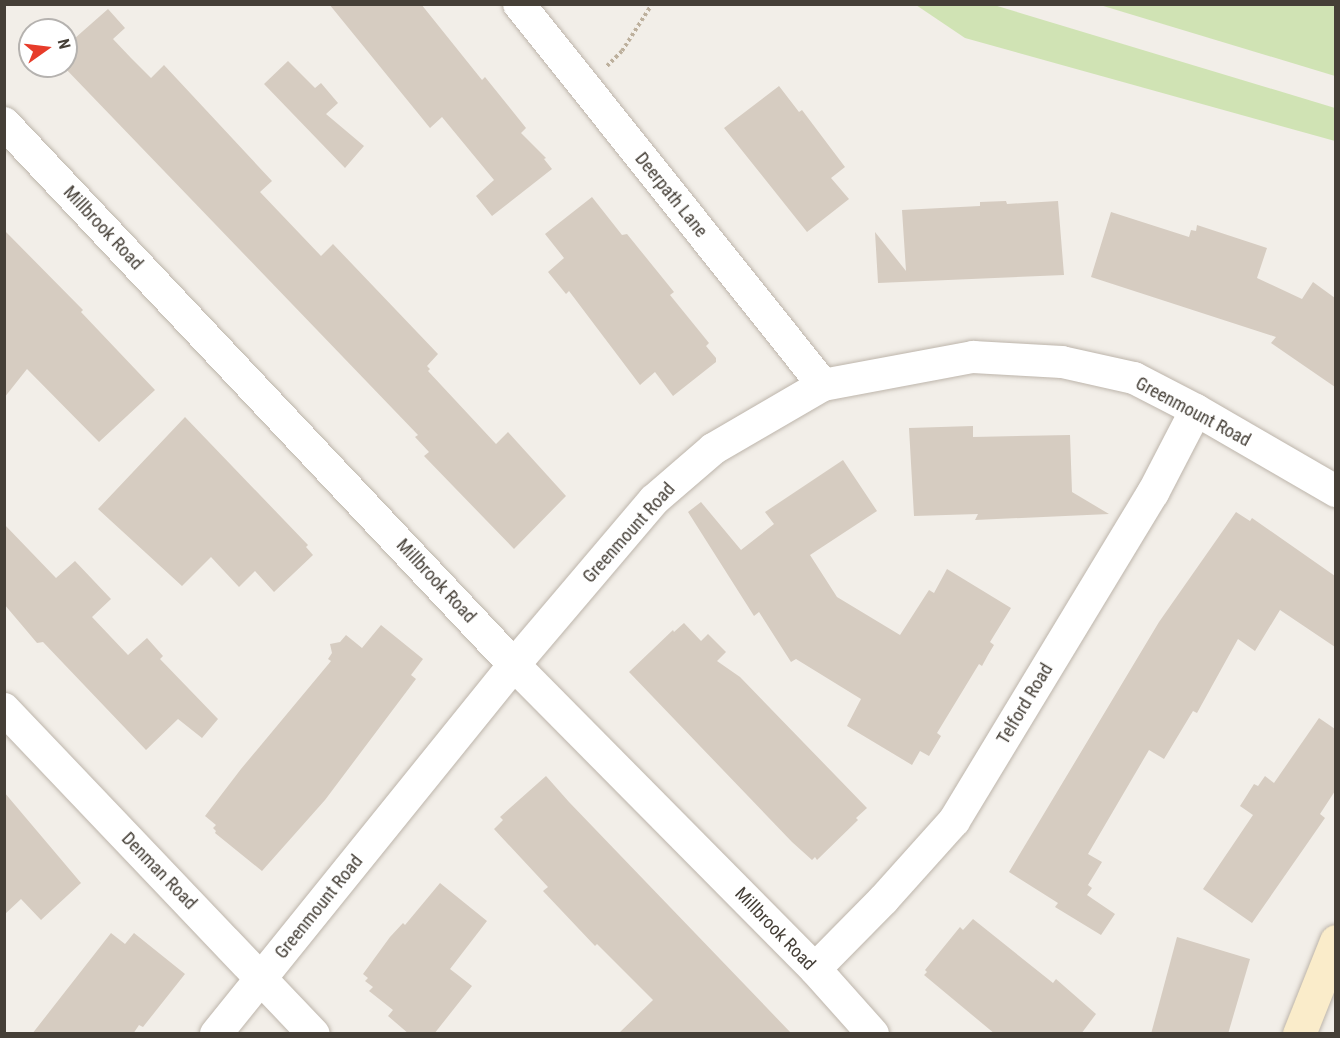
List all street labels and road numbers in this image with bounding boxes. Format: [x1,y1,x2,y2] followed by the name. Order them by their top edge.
[630,148,712,242] street label: Deerpath Lane
[59,182,147,274] street label: Millbrook Road
[1132,373,1254,451] street label: Greenmount Road
[578,479,680,587] street label: Greenmount Road
[392,535,480,627] street label: Millbrook Road
[992,660,1058,748] street label: Telford Road
[117,828,201,914] street label: Denman Road
[271,851,367,963] street label: Greenmount Road
[730,883,820,975] street label: Millbrook Road

